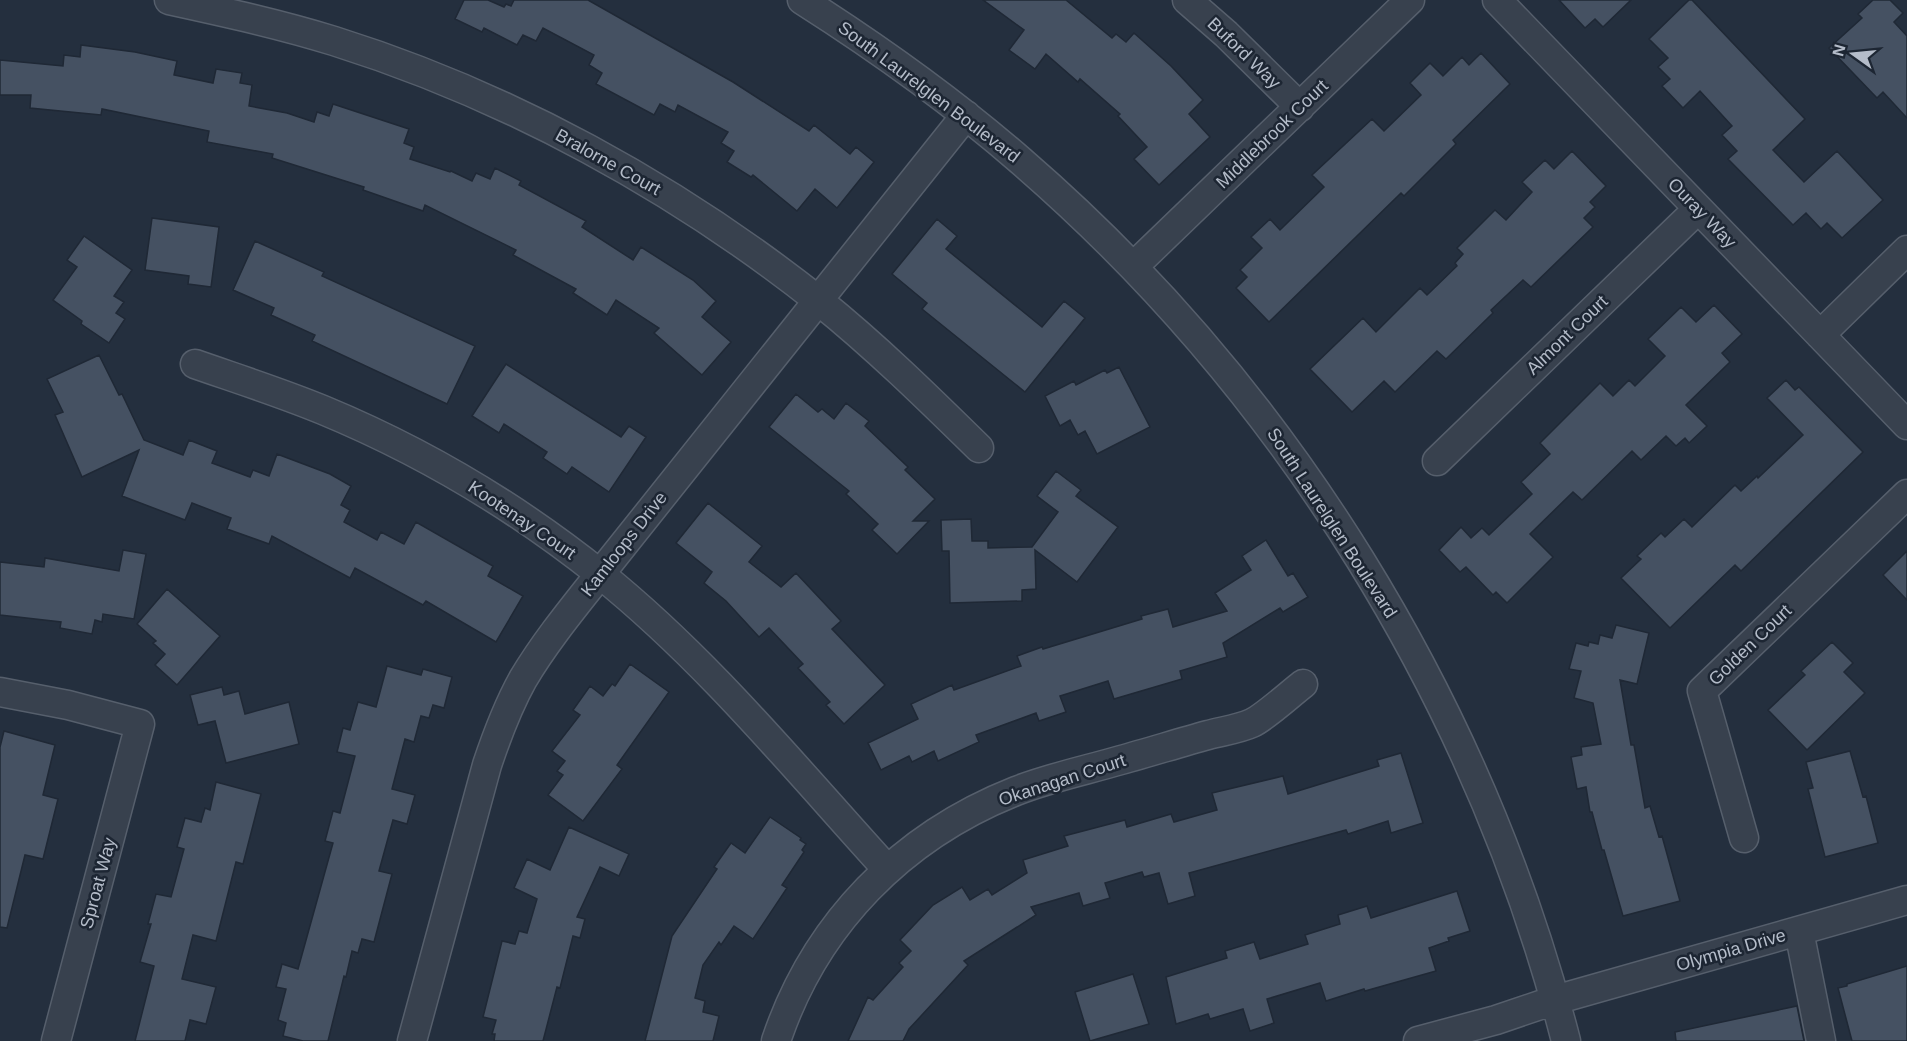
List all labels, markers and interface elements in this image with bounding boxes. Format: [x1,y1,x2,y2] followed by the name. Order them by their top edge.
[1203,13,1285,93] street label: Buford Way
[834,17,1024,167] street label: South Laurelglen Boulevard
[1823,24,1883,84] north arrow
[1829,42,1849,58] text: N
[1212,76,1332,192] street label: Middlebrook Court
[552,125,664,199] street label: Bralorne Court
[1664,174,1740,252] street label: Ouray Way
[1522,291,1612,379] street label: Almont Court
[1263,424,1401,622] street label: South Laurelglen Boulevard
[465,477,579,563] street label: Kootenay Court
[577,488,671,600] street label: Kamloops Drive
[1705,601,1795,689] street label: Golden Court
[996,750,1128,810] street label: Okanagan Court
[76,835,120,931] street label: Sproat Way
[1674,925,1788,975] street label: Olympia Drive

